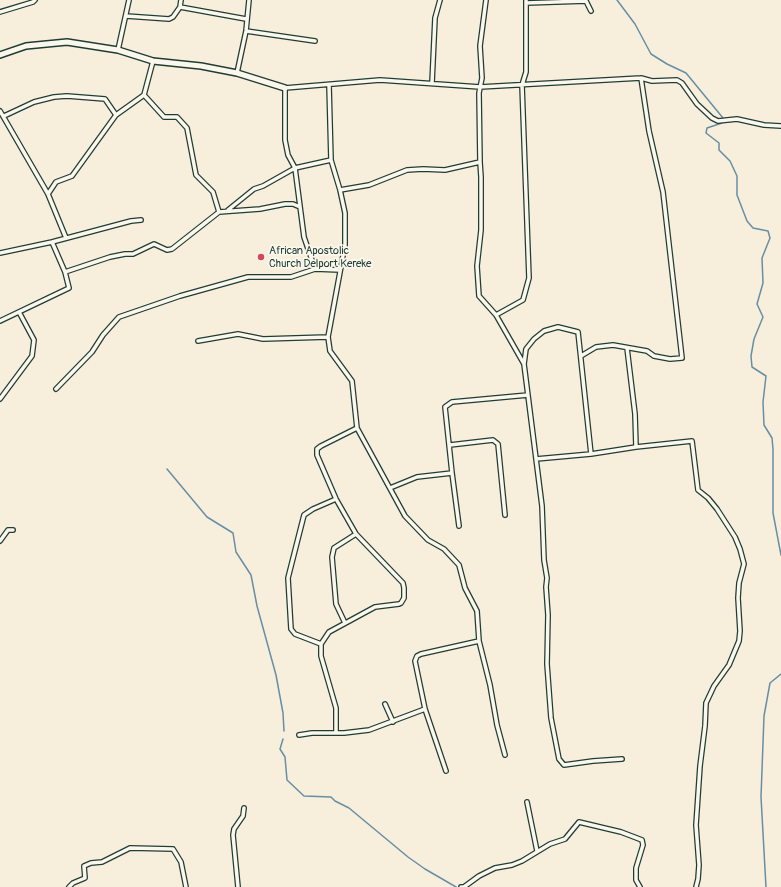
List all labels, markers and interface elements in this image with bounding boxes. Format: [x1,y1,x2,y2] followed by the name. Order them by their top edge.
[269,244,372,270] place label: African Apostolic Church Delport Kereke
[256,252,266,262] marker: African Apostolic Church Delport Kereke

